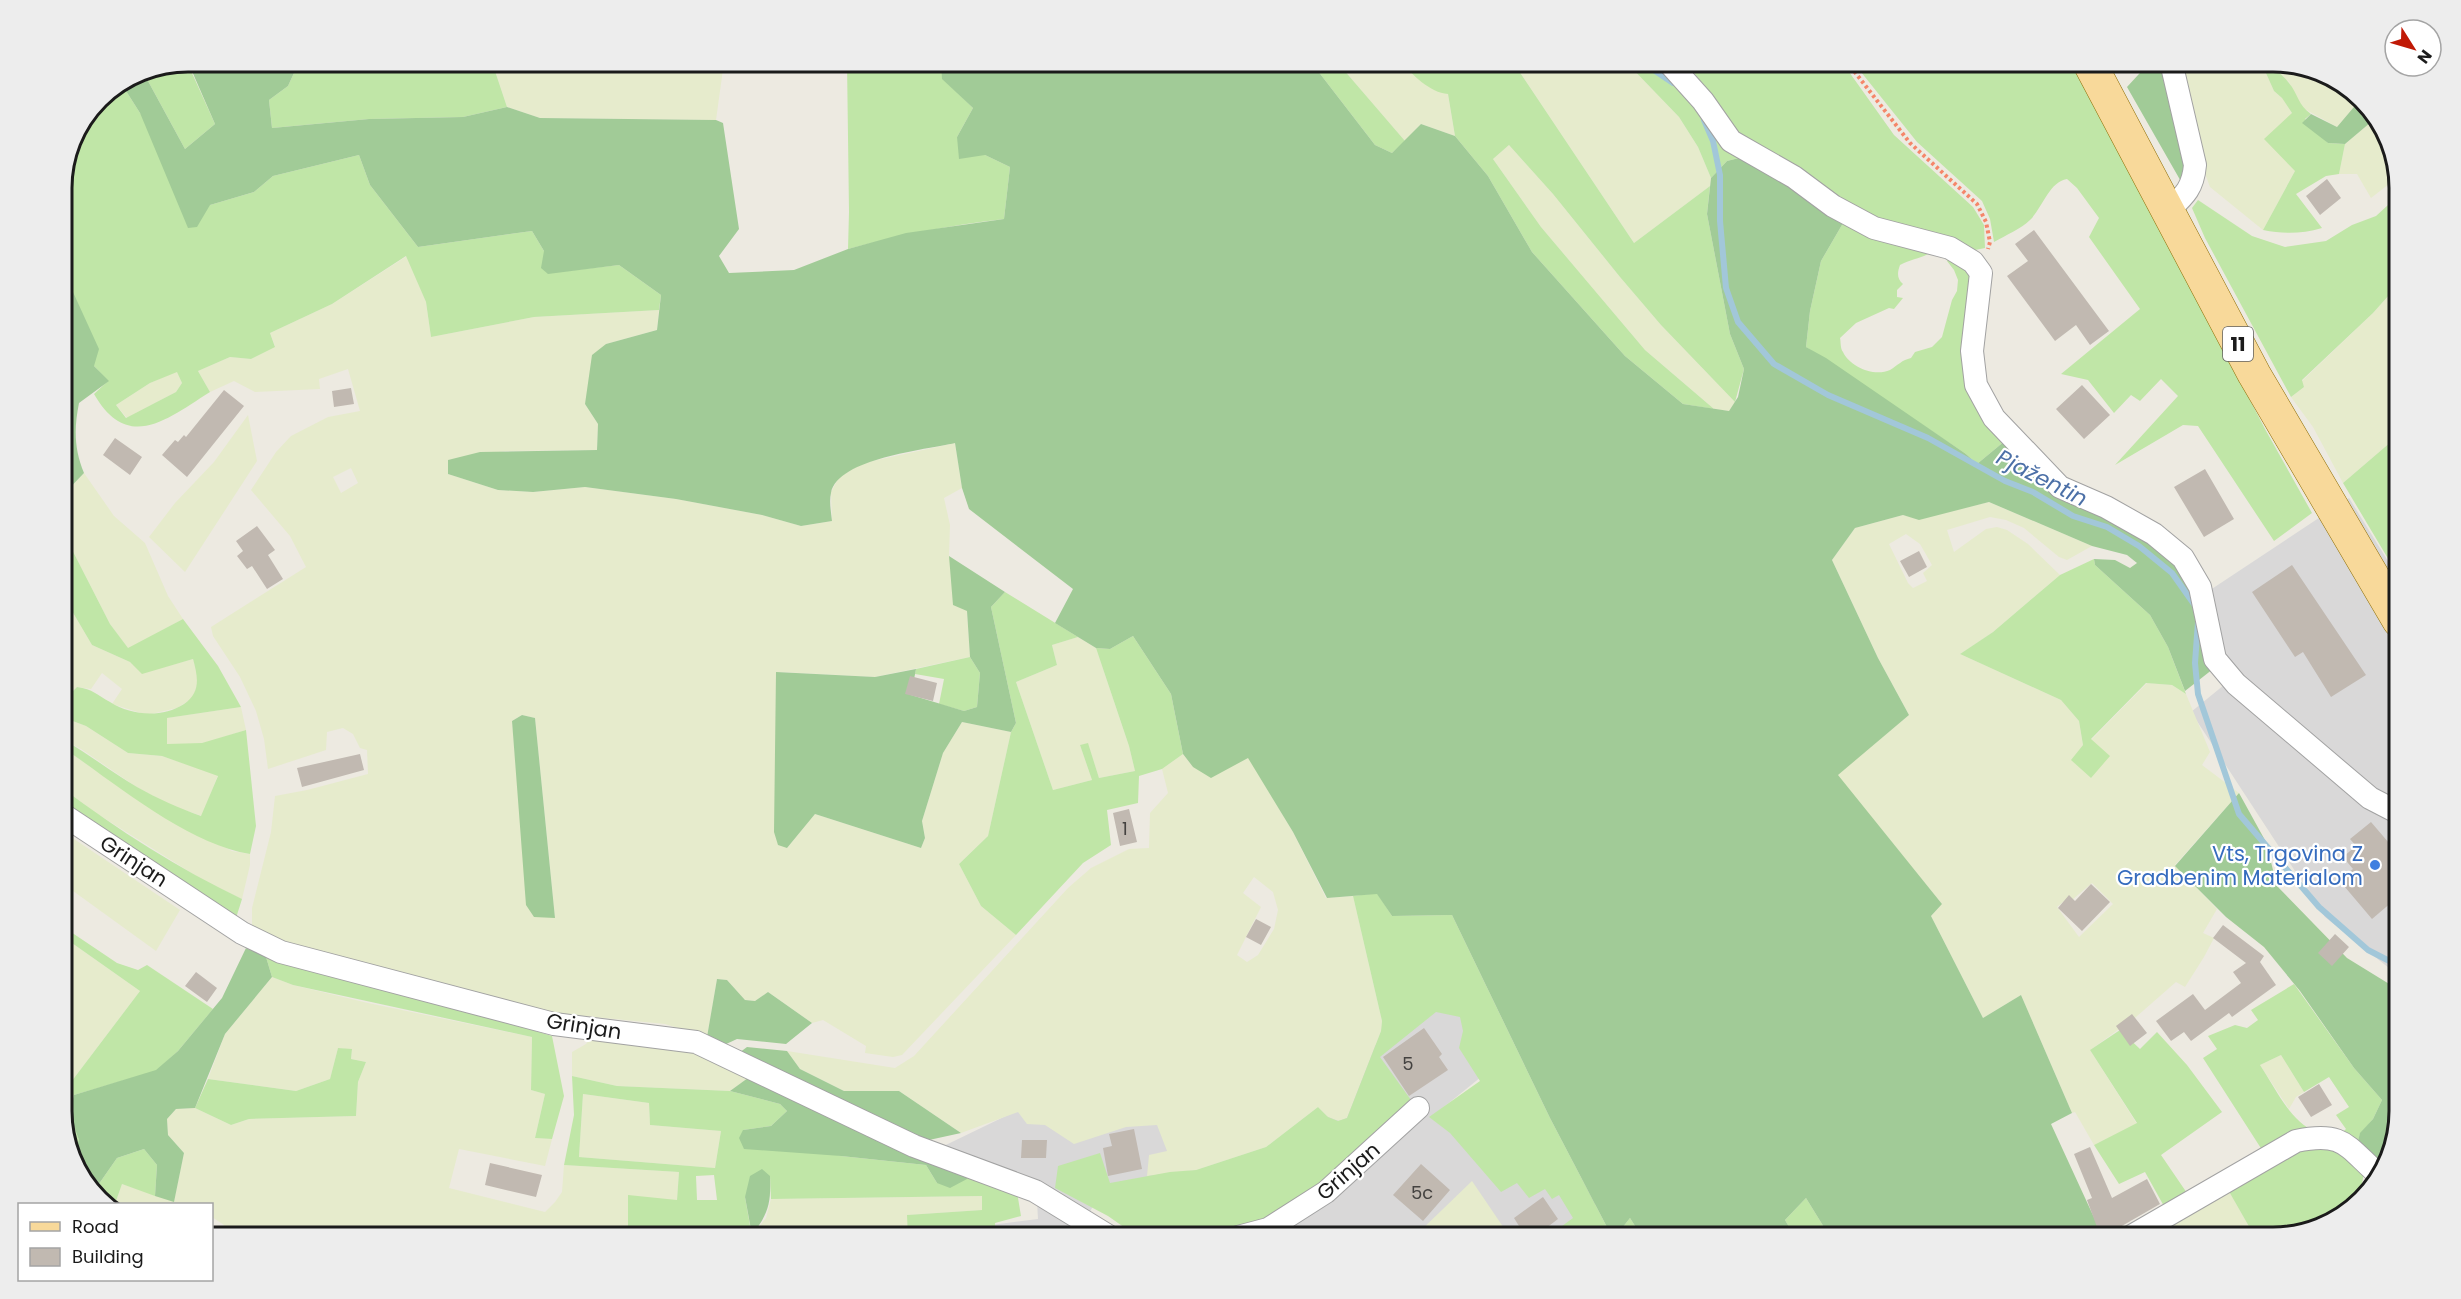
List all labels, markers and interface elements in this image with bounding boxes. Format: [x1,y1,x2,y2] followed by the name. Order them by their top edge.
[2383,18,2443,78] north arrow
[2412,45,2437,68] text: N
[2223,327,2253,361] road number: 11
[1991,442,2093,514] water label: Pjažentin
[1122,816,1128,841] house number: 1
[94,828,174,894] street label: Grinjan
[2117,839,2363,892] place label: Vts, Trgovina Z Gradbenim Materialom
[2368,858,2382,872] marker: Vts, Trgovina Z Gradbenim Materialom
[544,1006,624,1046] street label: Grinjan
[1402,1051,1414,1076] house number: 5
[1310,1135,1386,1207] street label: Grinjan
[1411,1180,1433,1205] house number: 5c
[18,1203,213,1281] legend
[72,1214,119,1239] text: Road
[72,1244,144,1269] text: Building

